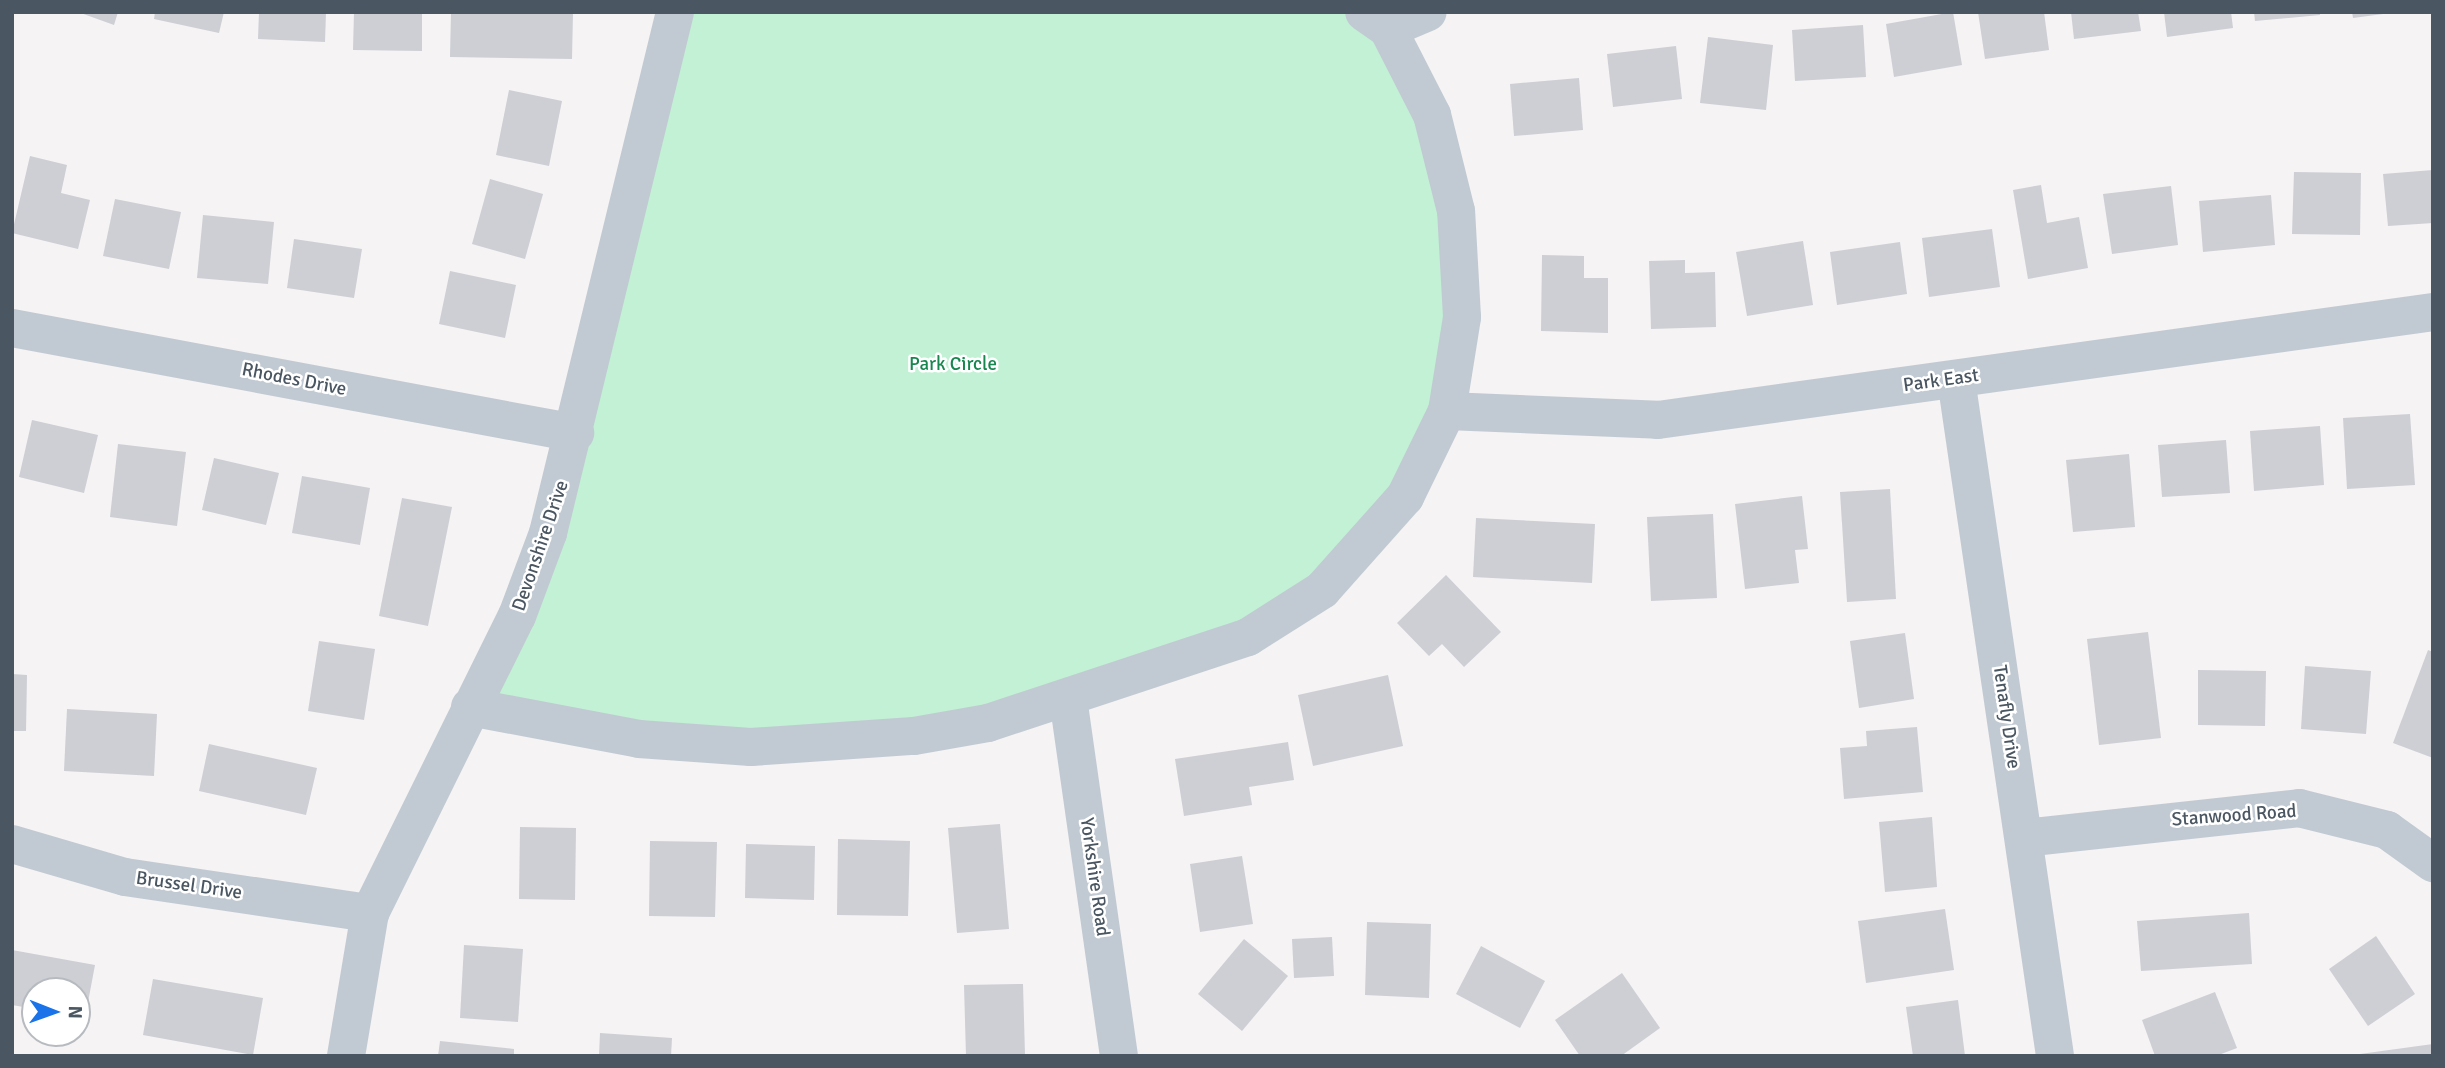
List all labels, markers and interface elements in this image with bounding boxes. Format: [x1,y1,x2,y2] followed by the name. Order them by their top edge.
[909,354,997,376] park label: Park Circle
[240,359,348,401] street label: Rhodes Drive
[1902,364,1980,398] street label: Park East
[508,478,574,614] street label: Devonshire Drive
[1987,664,2025,770] street label: Tenafly Drive
[2171,800,2297,832] street label: Stanwood Road
[1074,816,1114,938] street label: Yorkshire Road
[134,867,244,905] street label: Brussel Drive
[21,977,91,1047] north arrow
[63,1006,87,1019] text: N

